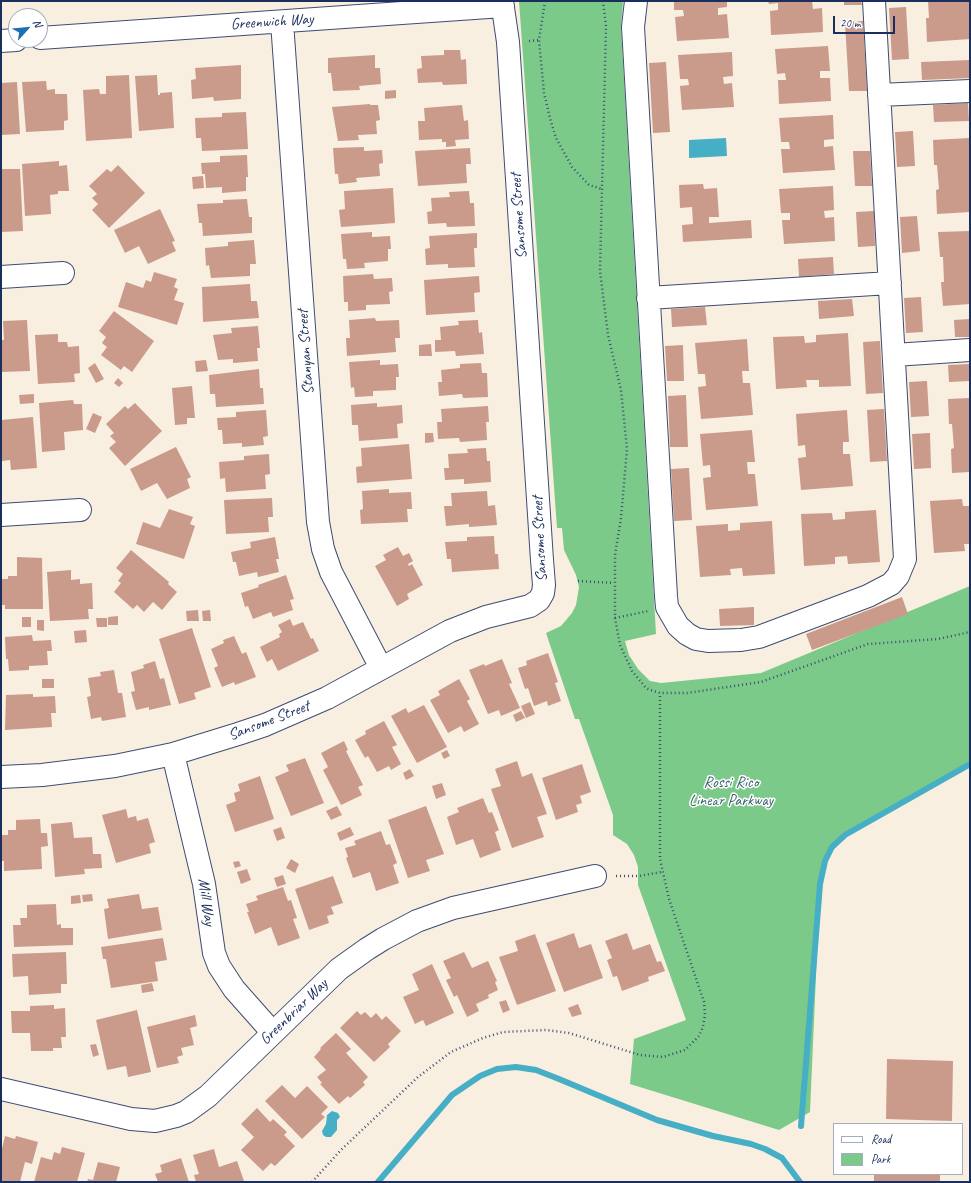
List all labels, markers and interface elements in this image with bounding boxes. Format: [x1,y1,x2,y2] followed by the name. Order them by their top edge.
[8,8,48,48] north arrow
[835,8,897,34] scale bar
[230,10,314,34] street label: Greenwich Way
[840,15,860,31] text: 20 m
[30,17,46,29] text: N
[506,173,532,259] street label: Sansome Street
[293,309,319,395] street label: Stanyan Street
[528,496,552,582] street label: Sansome Street
[226,697,312,745] street label: Sansome Street
[689,773,773,811] park label: Rossi Rico Linear Parkway
[193,877,219,927] street label: Mill Way
[256,975,332,1049] street label: Greenbriar Way
[833,1123,963,1175] legend
[871,1131,891,1147] text: Road
[871,1151,890,1167] text: Park

